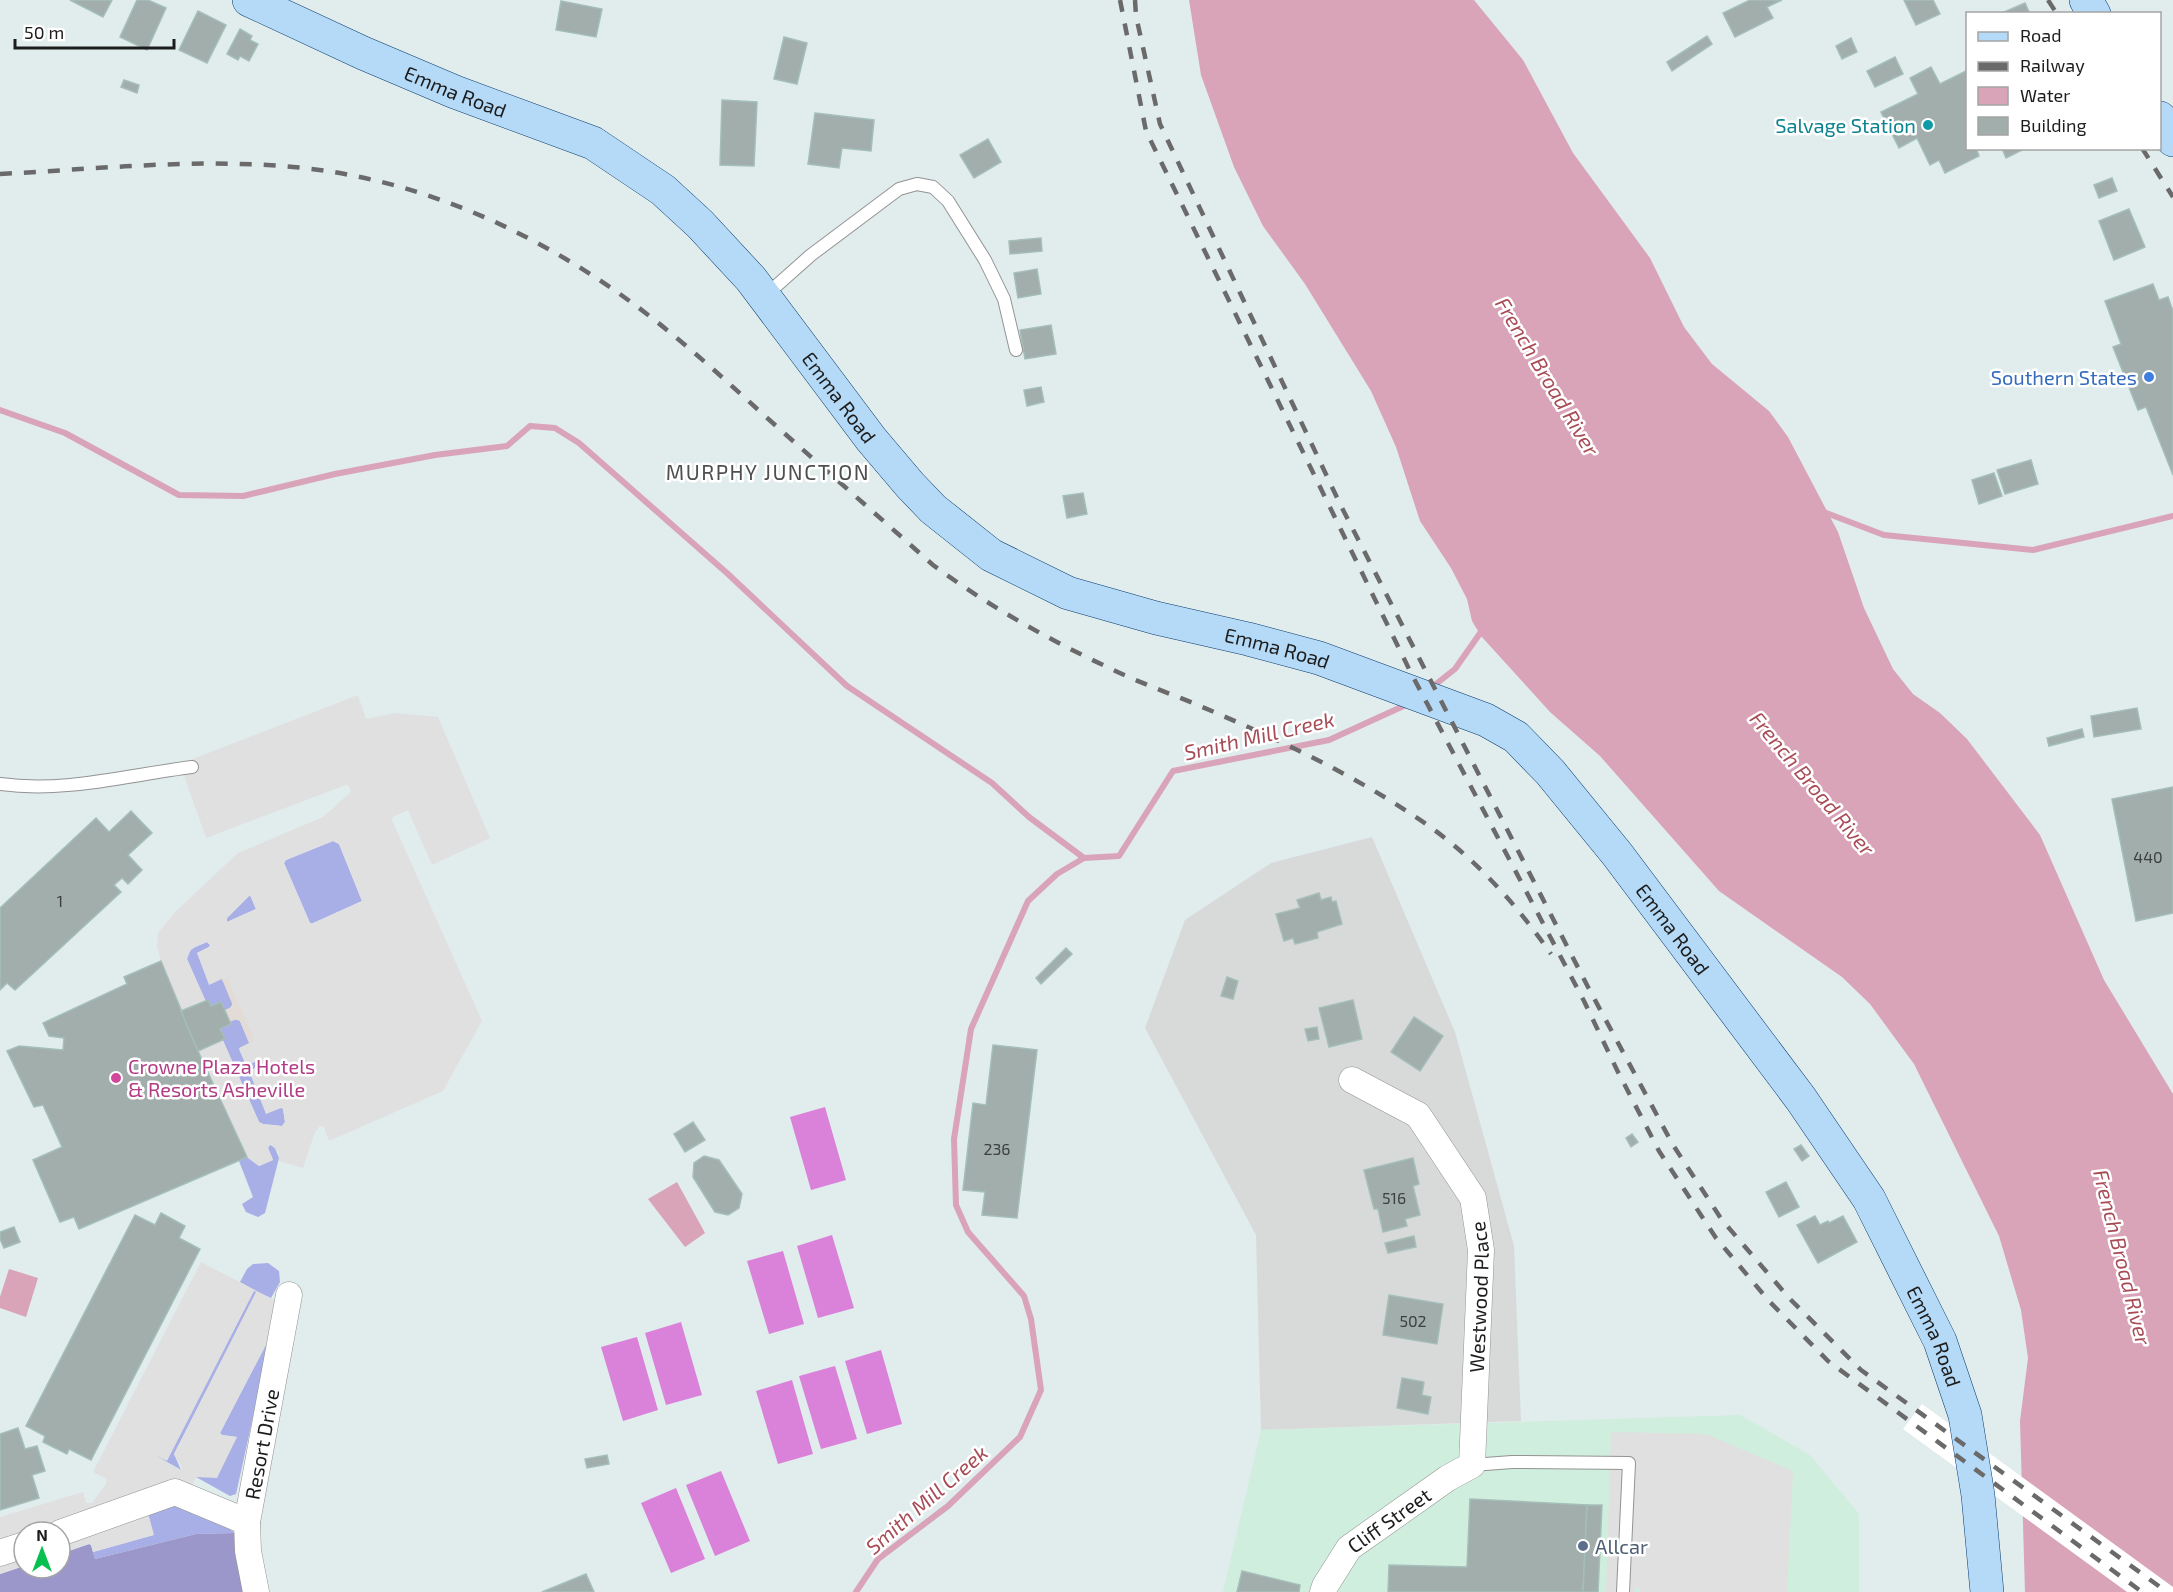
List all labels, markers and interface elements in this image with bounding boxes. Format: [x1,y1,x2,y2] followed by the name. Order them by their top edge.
[15,12,174,50] scale bar
[1966,12,2161,150] legend
[24,21,64,43] text: 50 m
[2020,24,2061,46] text: Road
[2020,54,2085,76] text: Railway
[401,60,510,122] street label: Emma Road
[2020,84,2070,106] text: Water
[1775,113,1916,137] place label: Salvage Station
[2020,114,2087,136] text: Building
[1921,118,1935,132] marker: Salvage Station
[1491,292,1605,460] water label: French Broad River
[798,347,882,447] street label: Emma Road
[1991,365,2137,389] place label: Southern States
[2142,370,2156,384] marker: Southern States
[666,459,870,484] district label: MURPHY JUNCTION
[1222,622,1333,673] street label: Emma Road
[1181,706,1337,764] water label: Smith Mill Creek
[1746,706,1881,861] water label: French Broad River
[2133,847,2163,866] house number: 440
[1631,879,1715,979] street label: Emma Road
[57,891,63,910] house number: 1
[128,1054,315,1101] place label: Crowne Plaza Hotels & Resorts Asheville
[109,1071,123,1085] marker: Crowne Plaza Hotels & Resorts Asheville
[983,1139,1011,1158] house number: 236
[2089,1167,2157,1348] water label: French Broad River
[1382,1188,1406,1207] house number: 516
[1464,1220,1493,1373] street label: Westwood Place
[1902,1282,1967,1390] street label: Emma Road
[1399,1311,1427,1330] house number: 502
[239,1387,283,1501] street label: Resort Drive
[860,1439,992,1559] water label: Smith Mill Creek
[1342,1482,1435,1558] street label: Cliff Street
[12,1520,72,1580] north arrow
[36,1525,48,1544] text: N
[1595,1534,1648,1558] place label: Allcar
[1576,1539,1590,1553] marker: Allcar

